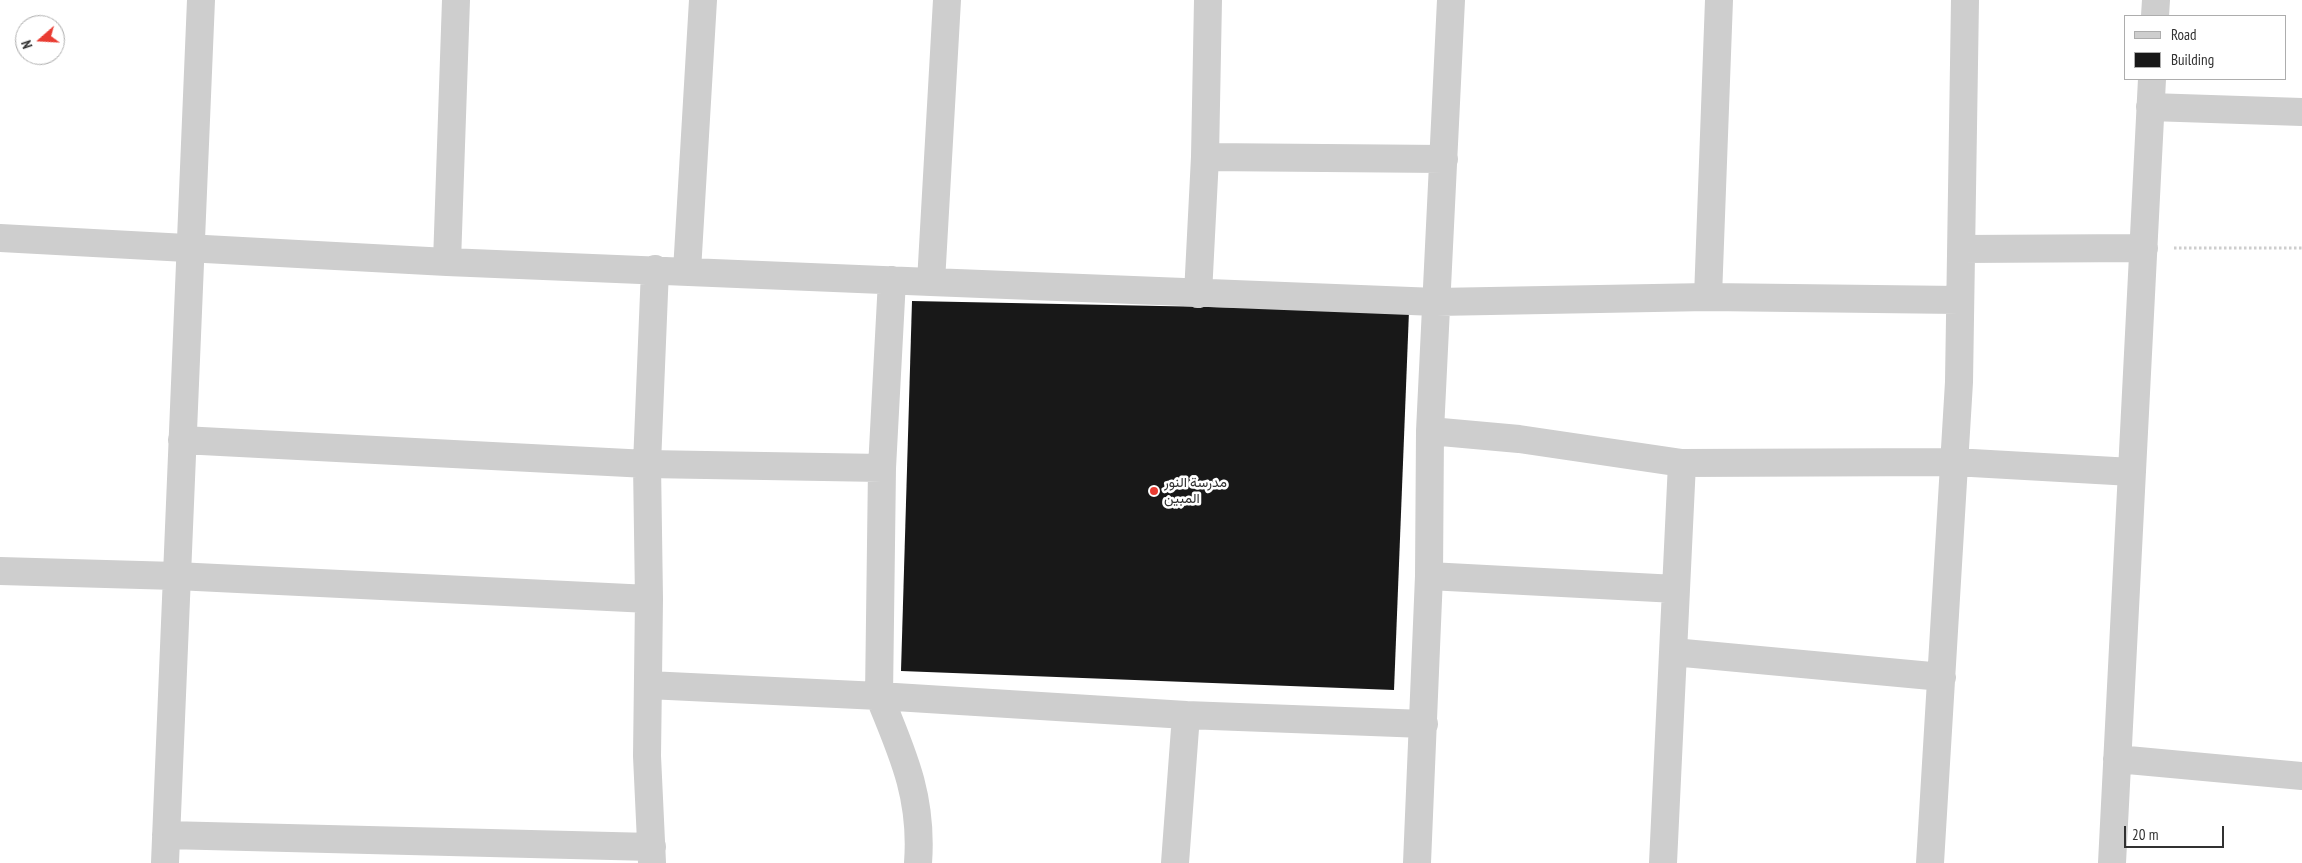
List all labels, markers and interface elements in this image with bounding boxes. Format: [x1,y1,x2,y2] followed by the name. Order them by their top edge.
[15,15,65,65] north arrow
[2124,15,2287,80] legend
[2171,25,2197,44] text: Road
[17,38,37,51] text: N
[2171,50,2214,69] text: Building
[1164,475,1227,508] place label: مدرسة النور المبين
[1148,485,1160,497] marker: مدرسة النور المبين
[2127,816,2227,848] scale bar
[2132,825,2158,844] text: 20 m

